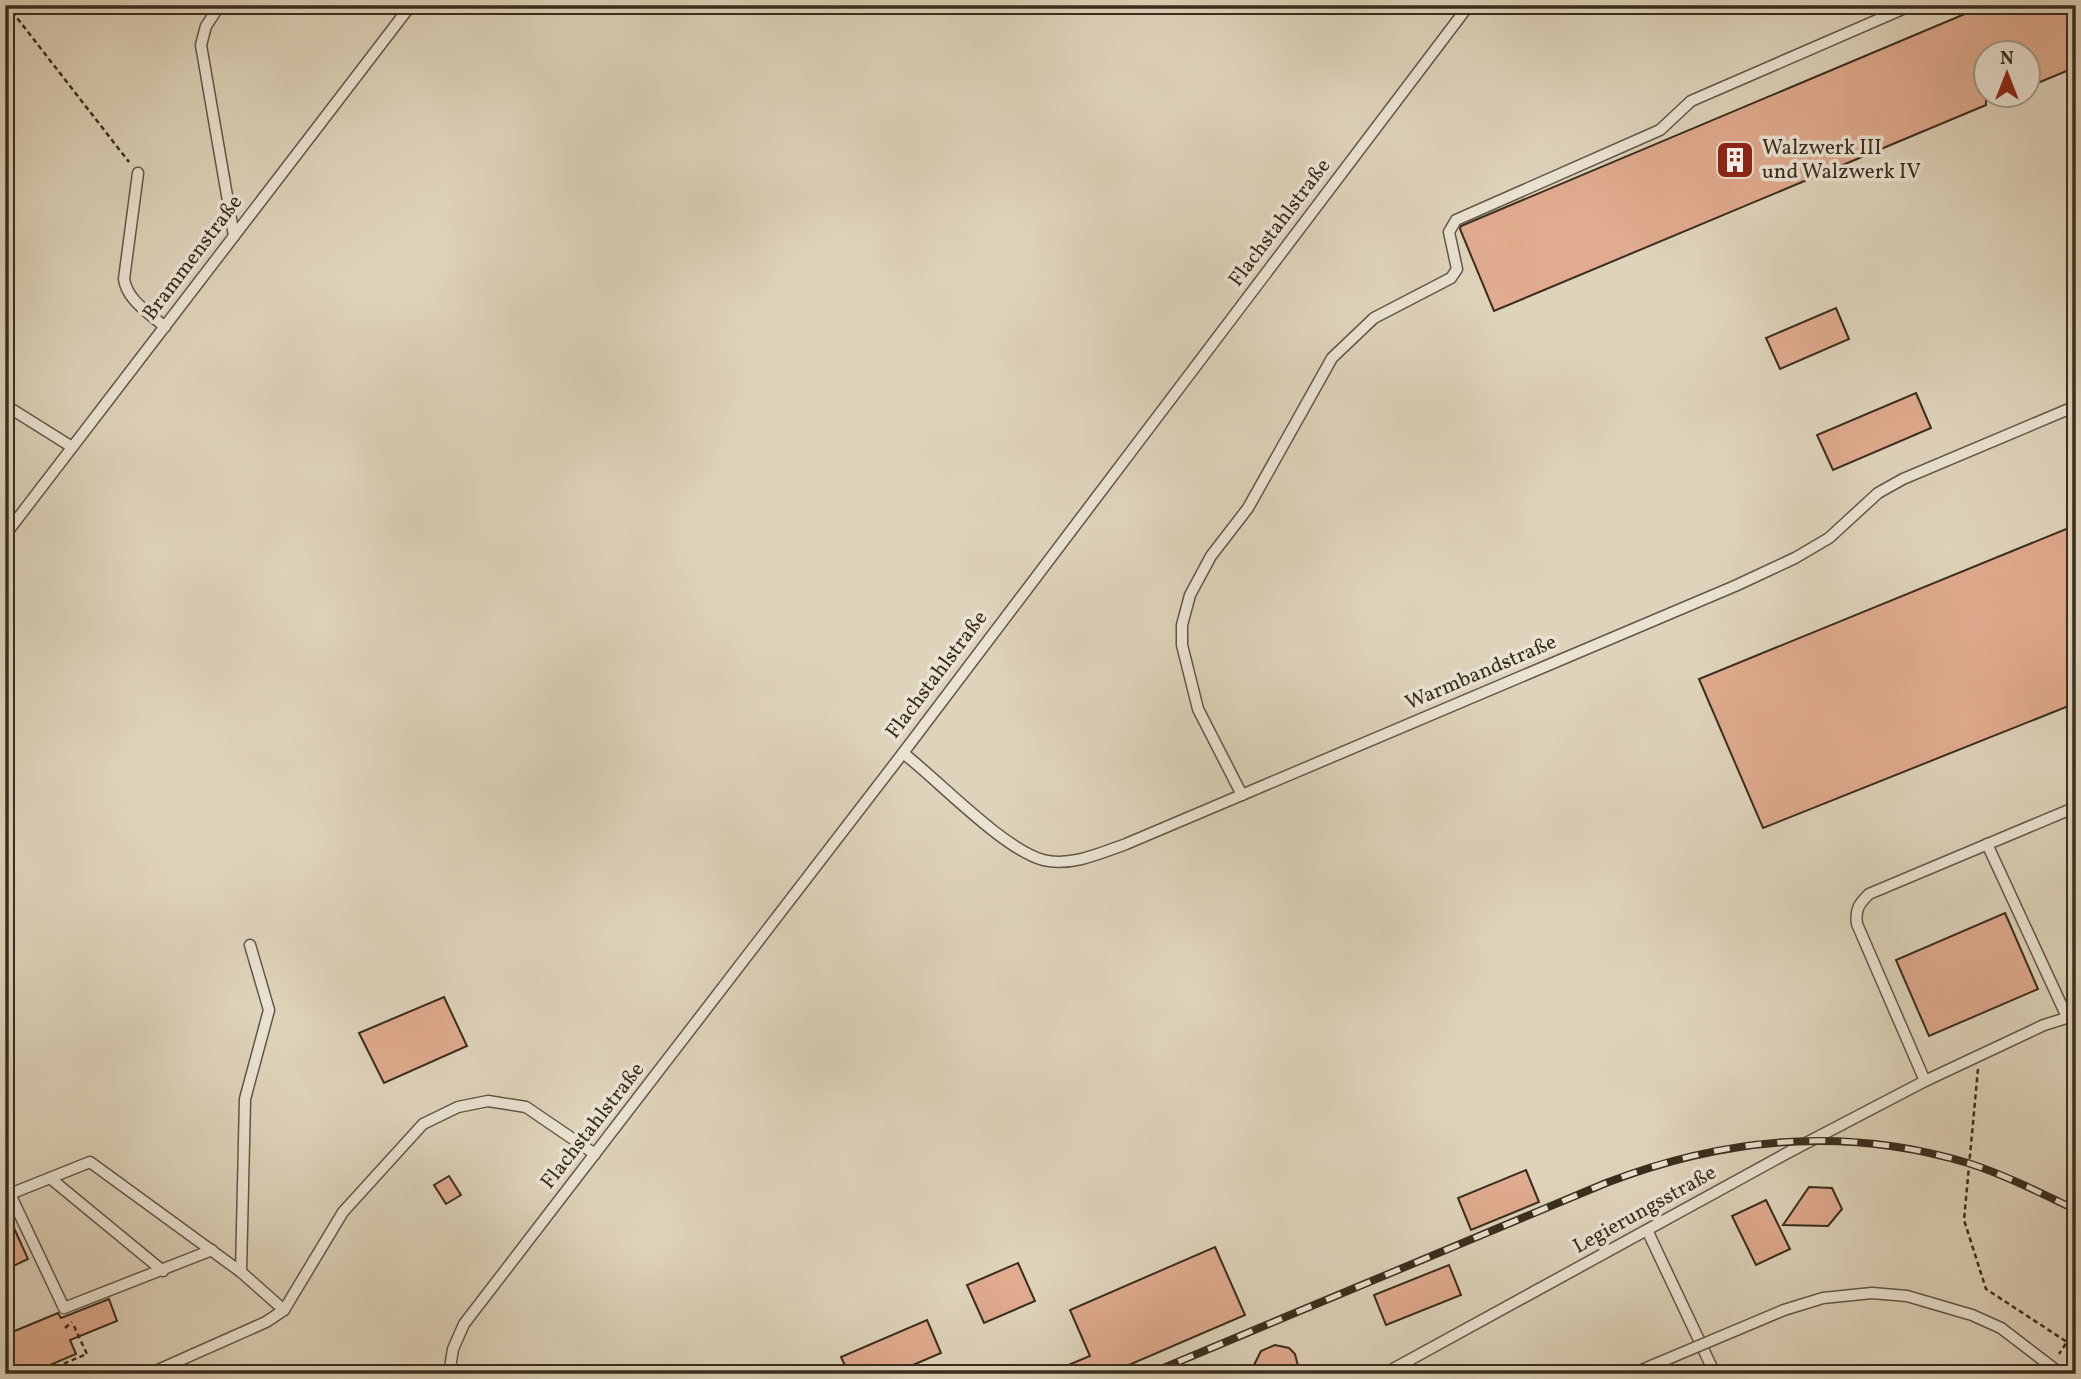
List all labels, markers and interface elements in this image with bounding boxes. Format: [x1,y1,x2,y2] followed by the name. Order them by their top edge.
[1972,38,2042,108] north arrow
[2000,46,2014,72] text: N
[1762,134,1921,187] place label: Walzwerk III und Walzwerk IV
[1714,139,1756,181] building icon: Walzwerk III und Walzwerk IV
[1222,153,1338,293] street label: Flachstahlstraße
[136,189,250,327] street label: Brammenstraße
[879,605,995,745] street label: Flachstahlstraße
[1401,628,1561,718] street label: Warmbandstraße
[534,1057,652,1195] street label: Flachstahlstraße
[1568,1159,1722,1261] street label: Legierungsstraße

